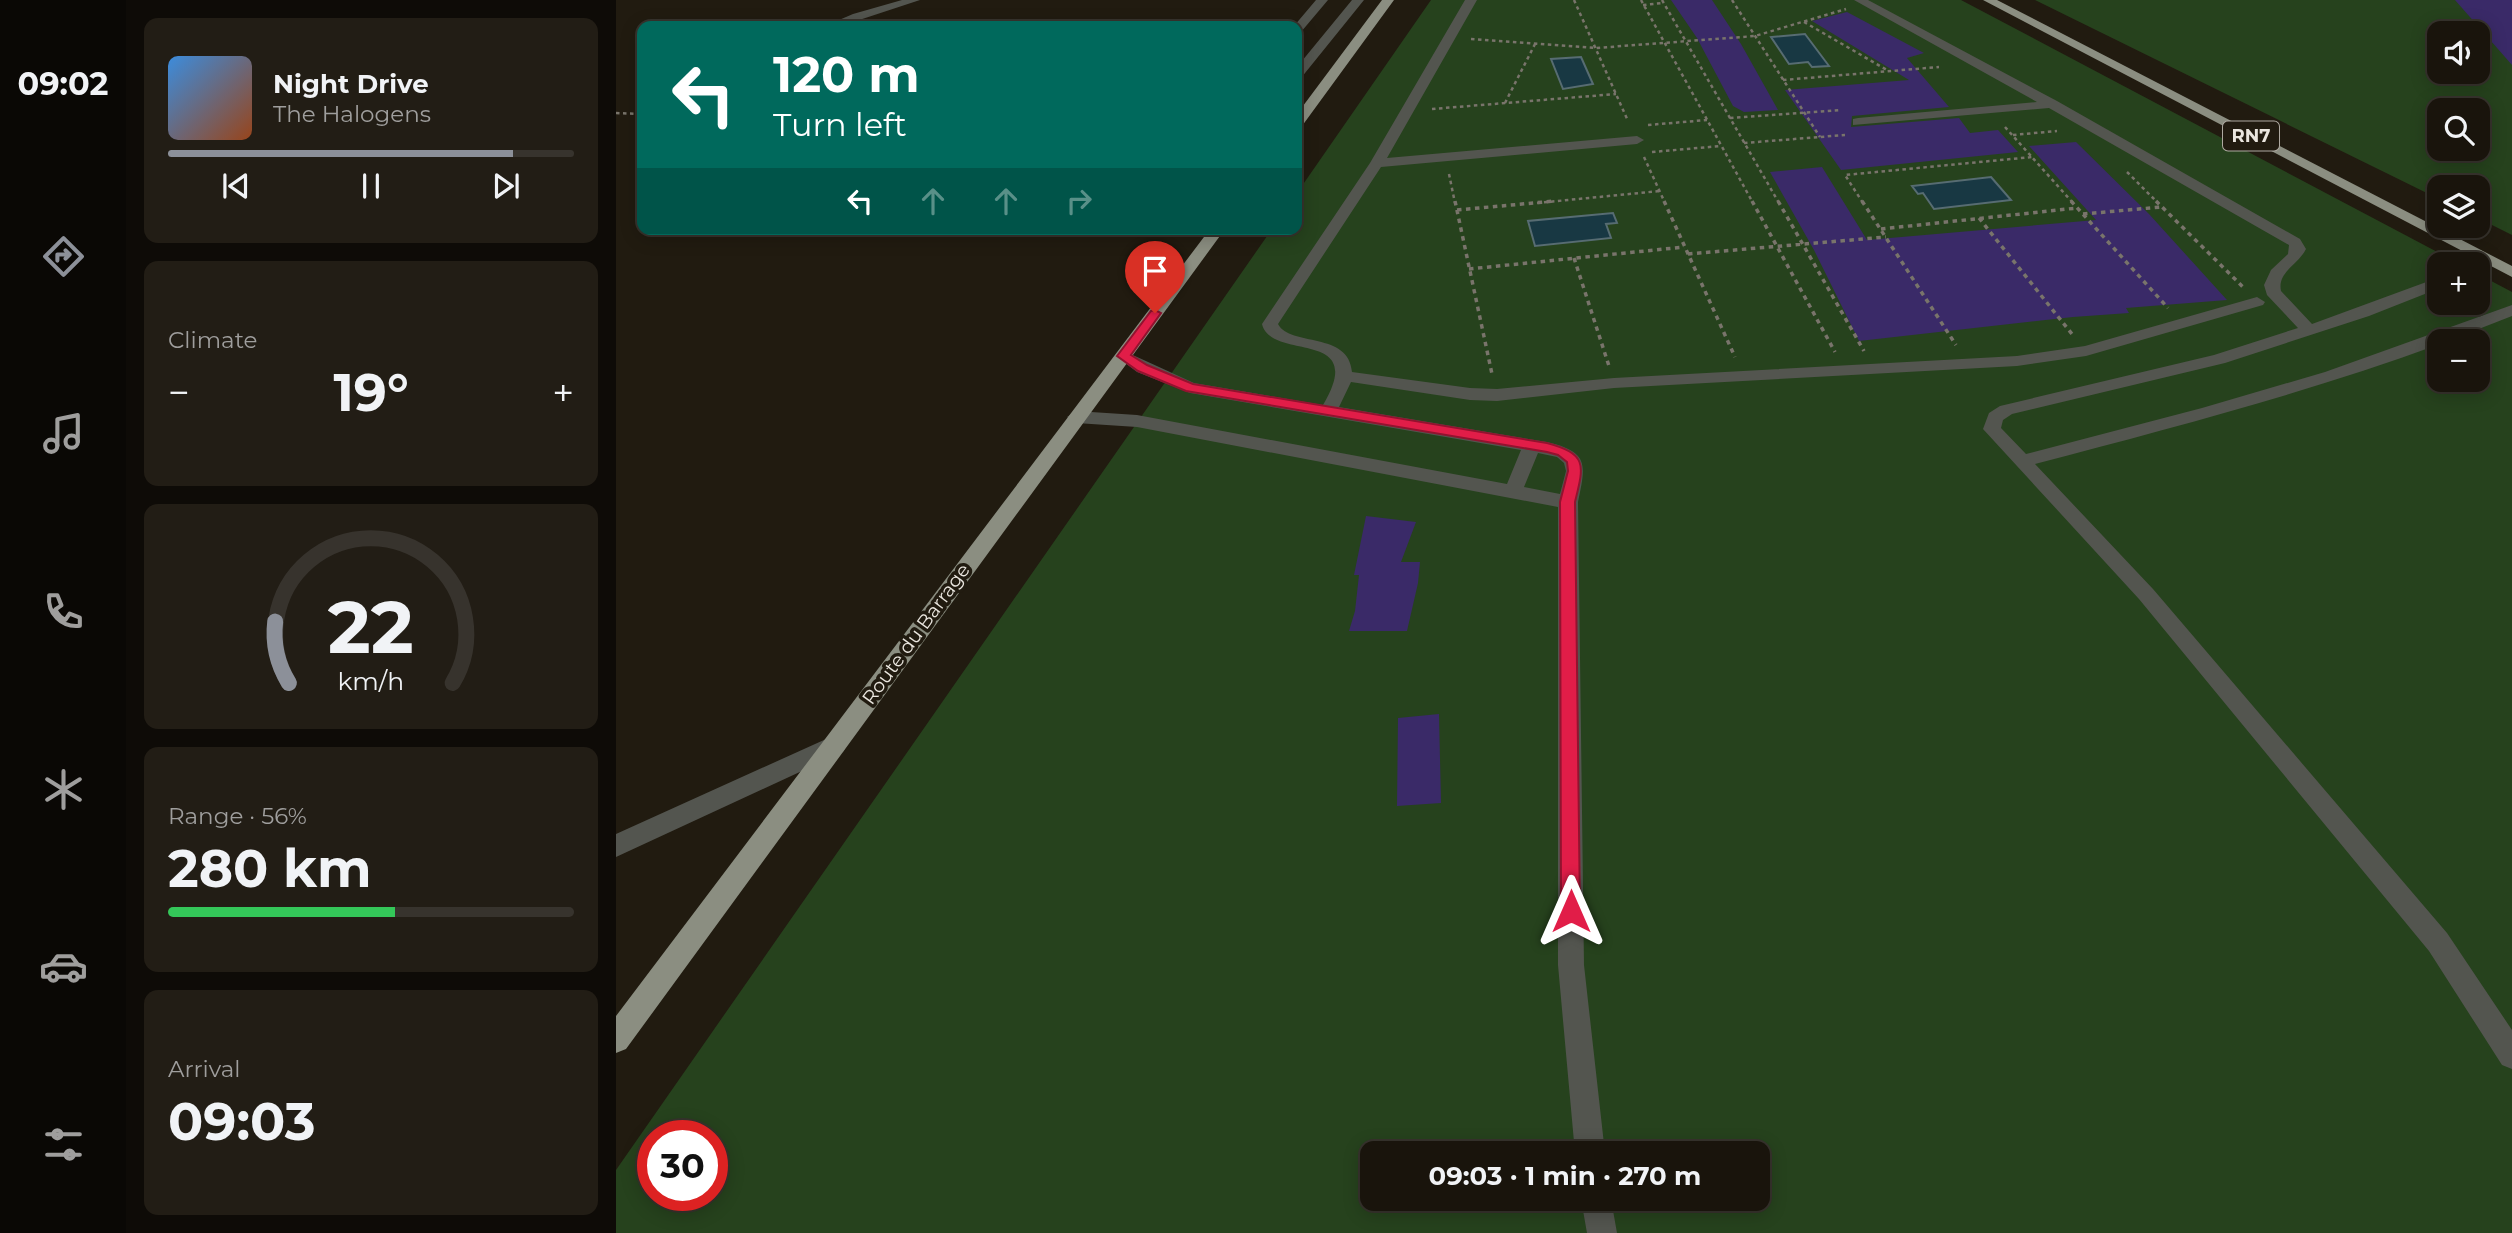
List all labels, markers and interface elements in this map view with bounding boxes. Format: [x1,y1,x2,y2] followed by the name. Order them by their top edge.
[2427,21,2490,392] map controls
[2427,21,2490,84] button: sound
[773,45,920,104] text: 120 m
[658,49,749,140] icon: left
[18,64,108,103] text: 09:02
[273,68,429,100] text: Night Drive
[2427,98,2490,161] button: search
[273,100,431,128] text: The Halogens
[773,105,907,144] text: Turn left
[2223,121,2279,150] road number: RN7
[217,167,255,205] icon: previous
[352,167,390,205] icon: pause
[487,167,525,205] icon: next
[2427,175,2490,238] button: layers
[841,182,879,220] icon: left
[914,182,952,220] icon: ahead
[987,182,1025,220] icon: ahead
[1060,182,1098,220] icon: right
[39,232,88,281] icon: directions
[1125,241,1185,313] pin
[1136,252,1174,290] icon: arrive
[2427,252,2490,315] button: +
[168,326,257,354] text: Climate
[2427,329,2490,392] button: −
[333,361,409,424] text: 19°
[168,369,190,416] text: −
[552,369,574,416] text: +
[39,409,88,458] icon: music
[857,559,975,709] street label: Route du Barrage
[328,583,414,671] text: 22
[39,587,88,636] icon: phone
[338,665,404,695] text: km/h
[39,765,88,814] icon: climate
[168,802,307,830] text: Range · 56%
[168,837,371,900] text: 280 km
[1534,874,1608,948] position arrow
[39,942,88,991] icon: car
[168,1055,241,1083] text: Arrival
[168,1090,316,1153] text: 09:03
[39,1120,88,1169] icon: filters
[637,1120,728,1211] speed limit sign: 30
[1429,1160,1701,1192] text: 09:03 · 1 min · 270 m

